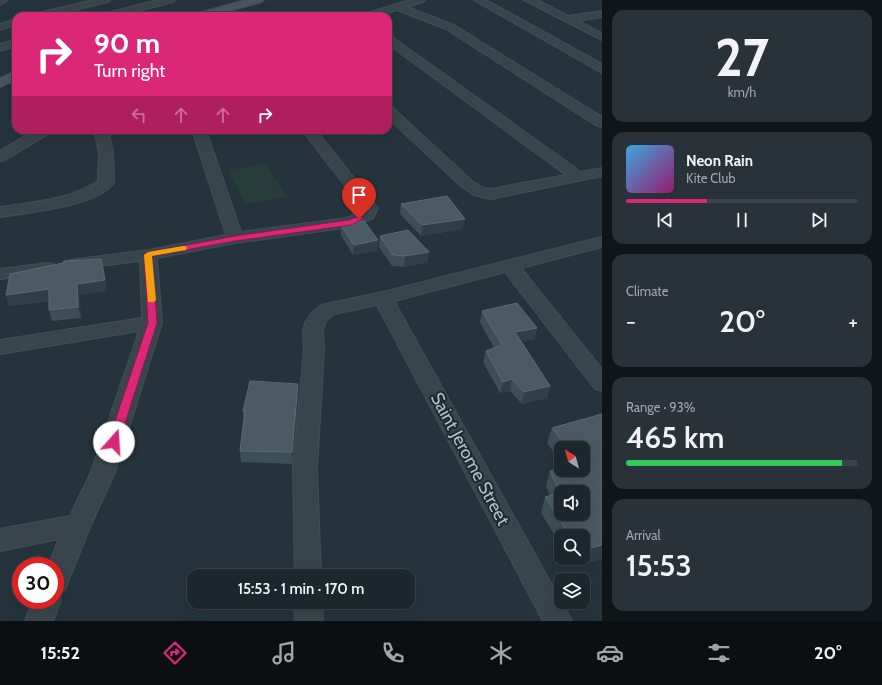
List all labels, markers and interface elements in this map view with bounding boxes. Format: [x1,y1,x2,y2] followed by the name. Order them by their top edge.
[94,26,160,60] text: 90 m
[715,26,769,89] text: 27
[28,28,80,80] icon: right
[94,60,165,82] text: Turn right
[728,84,756,100] text: km/h
[128,104,150,126] icon: left
[170,104,192,126] icon: ahead
[212,104,234,126] icon: ahead
[254,104,276,126] icon: right
[686,152,753,170] text: Neon Rain
[686,170,735,186] text: Kite Club
[342,178,376,219] pin
[348,184,370,206] icon: arrive
[654,209,676,231] icon: previous
[731,209,753,231] icon: pause
[808,209,830,231] icon: next
[626,283,668,299] text: Climate
[719,303,765,340] text: 20°
[626,308,636,335] text: −
[848,308,858,335] text: +
[426,389,514,529] street label: Saint Jerome Street
[626,399,695,415] text: Range · 93%
[626,419,724,456] text: 465 km
[93,421,135,463] position arrow
[554,441,590,477] north arrow
[554,441,590,609] map controls
[554,485,590,521] button: sound
[626,527,661,543] text: Arrival
[554,529,590,565] button: search
[626,547,692,584] text: 15:53
[12,557,64,609] speed limit sign: 30
[554,573,590,609] button: layers
[238,580,364,598] text: 15:53 · 1 min · 170 m
[161,639,189,667] icon: directions
[270,639,298,667] icon: music
[379,639,407,667] icon: phone
[487,639,515,667] icon: climate
[596,639,624,667] icon: car
[705,639,733,667] icon: filters
[40,642,80,664] text: 15:52
[814,642,842,664] text: 20°

